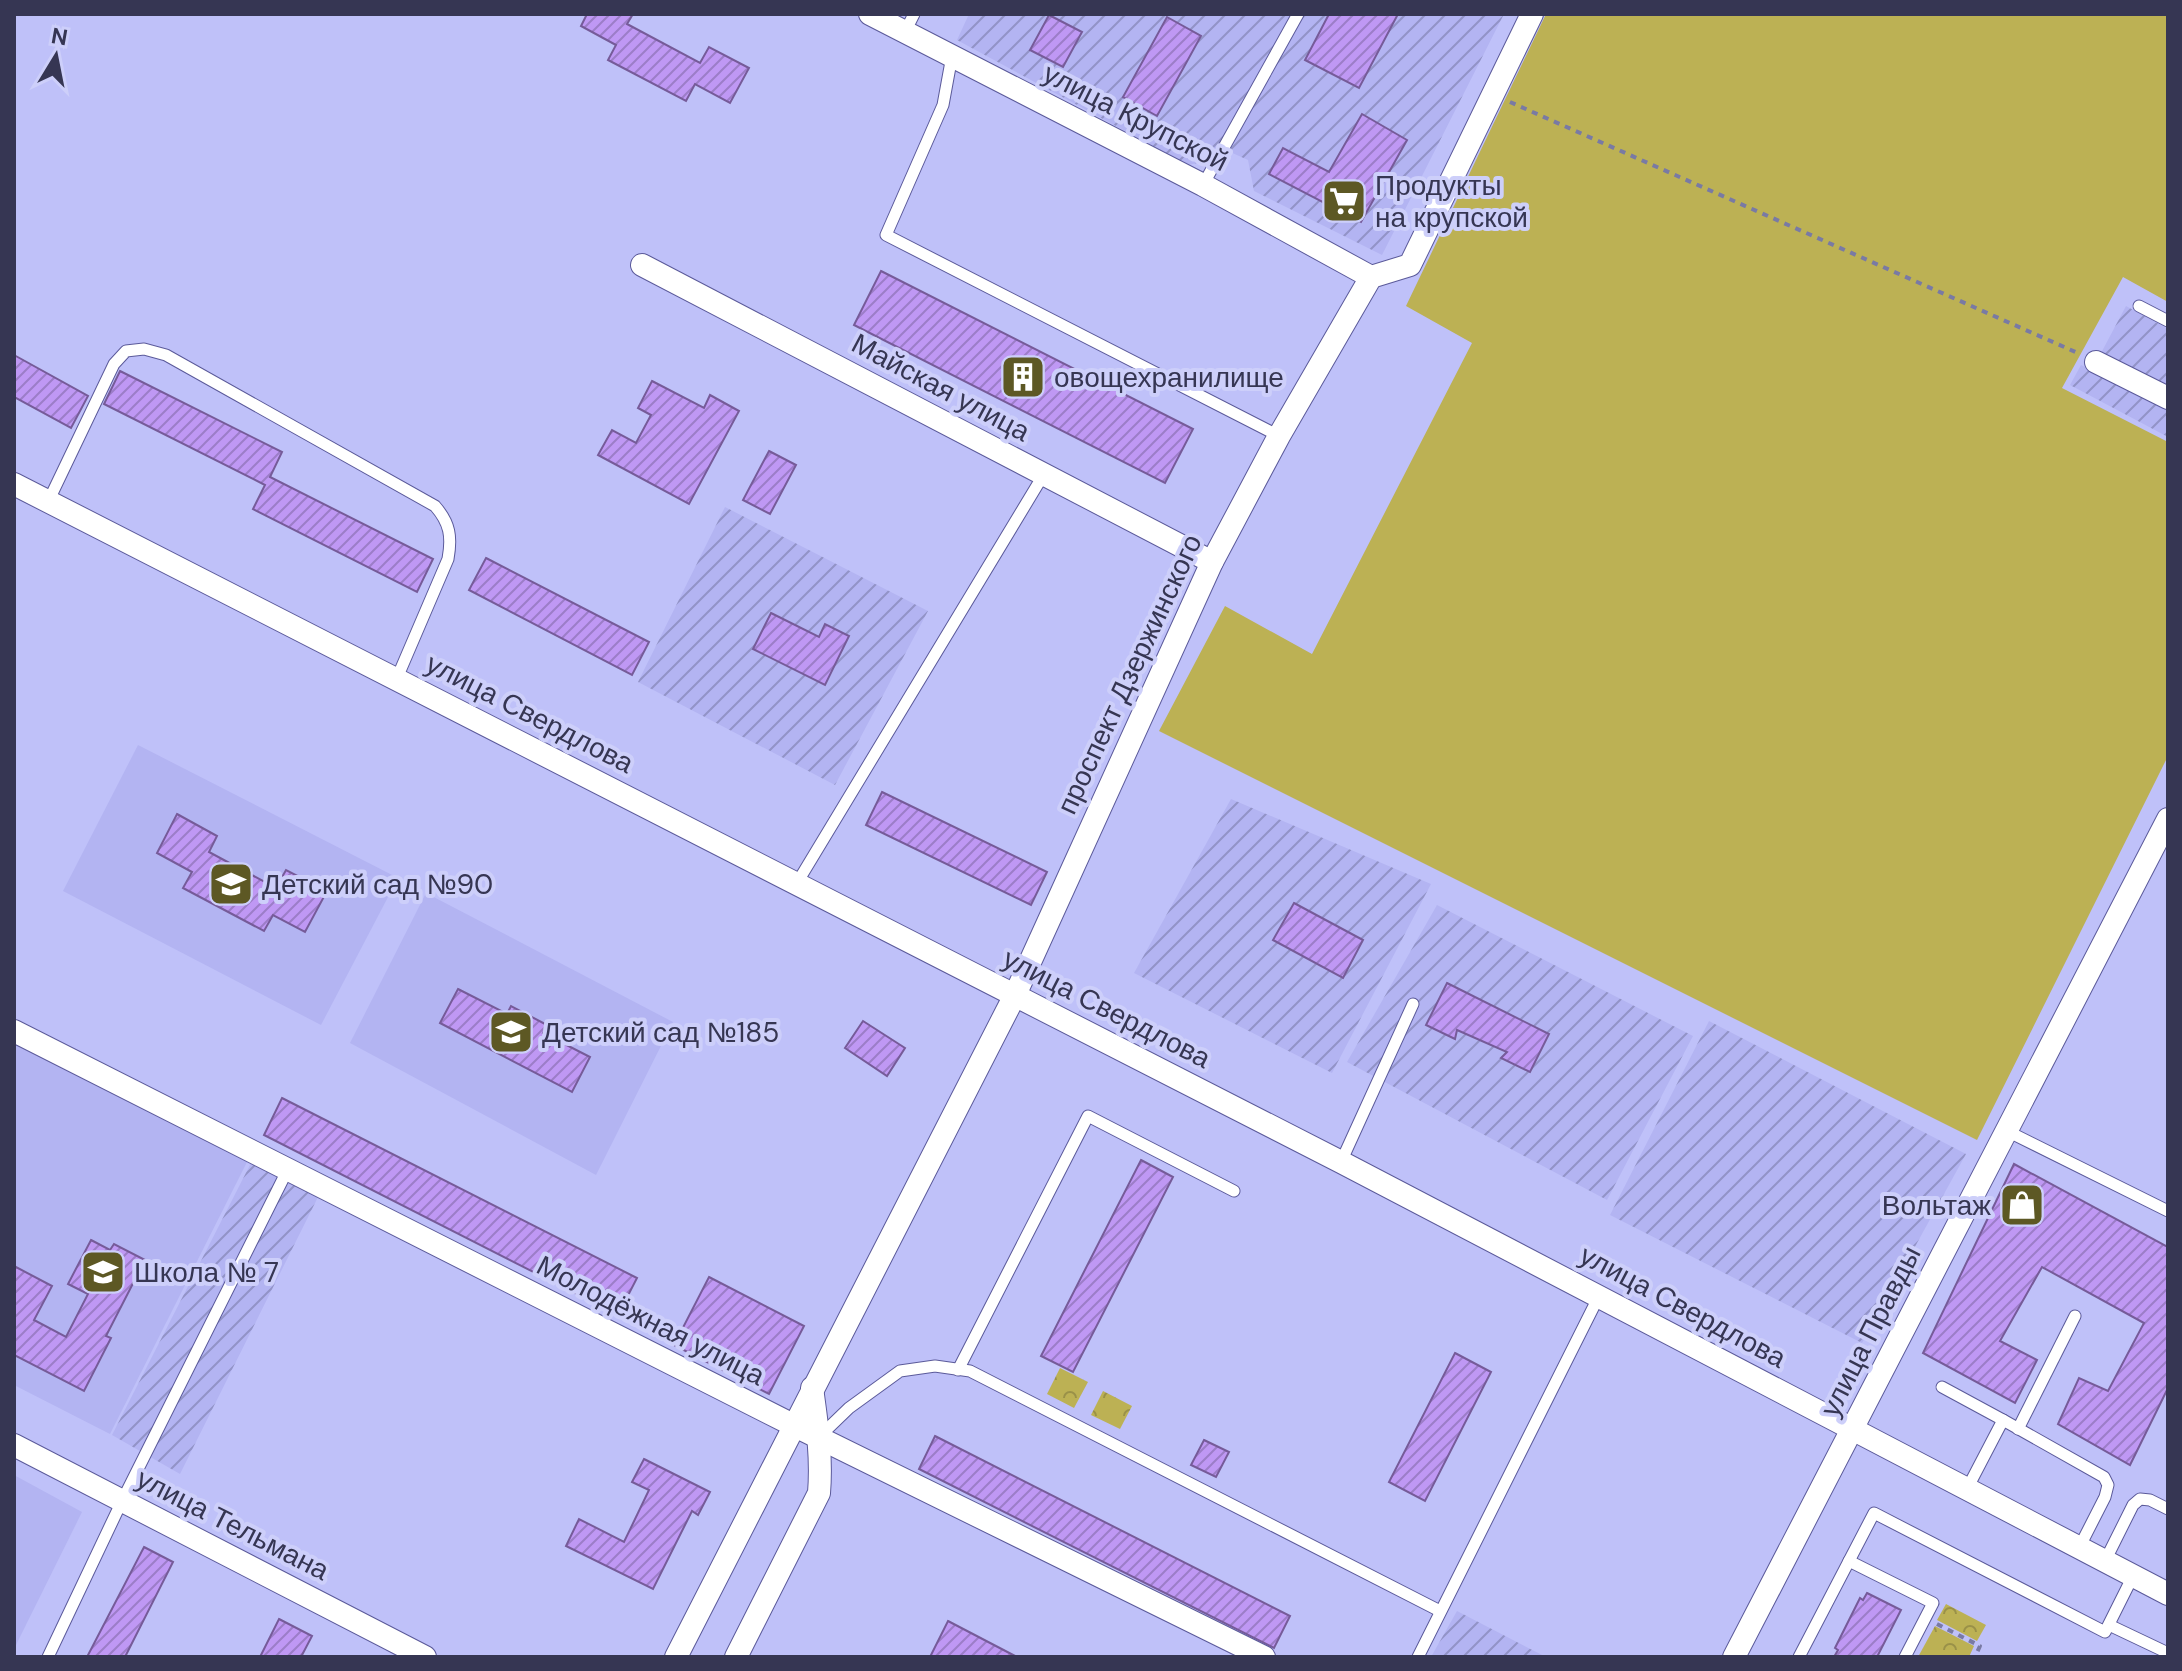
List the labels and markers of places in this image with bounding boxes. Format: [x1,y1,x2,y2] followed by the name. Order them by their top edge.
[1375,167,1528,236] place label: Продукты на крупской
[1320,177,1368,225] supermarket icon: Продукты на крупской
[999,353,1047,401] building icon: овощехранилище
[1054,359,1284,396] place label: овощехранилище
[207,860,255,908] school or university icon: Детский сад №90
[262,866,493,903] place label: Детский сад №90
[487,1008,535,1056] school or university icon: Детский сад №185
[542,1014,779,1051] place label: Детский сад №185
[1998,1181,2046,1229] shop icon: Вольтаж
[1882,1187,1991,1224] place label: Вольтаж
[79,1248,127,1296] school or university icon: Школа № 7
[134,1254,279,1291] place label: Школа № 7

